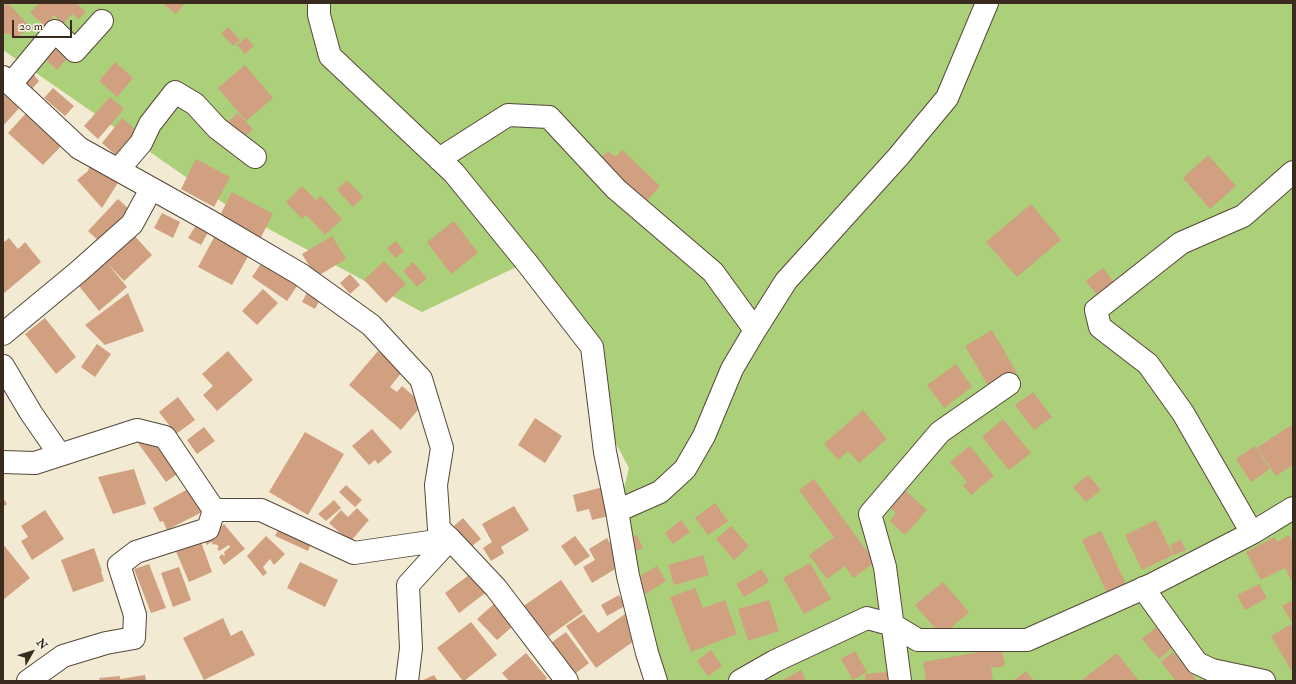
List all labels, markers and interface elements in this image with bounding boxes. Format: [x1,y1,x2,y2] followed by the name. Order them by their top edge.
[14,12,74,38] scale bar
[19,19,43,34] text: 20 m
[12,632,52,672] north arrow
[34,636,50,652] text: N

